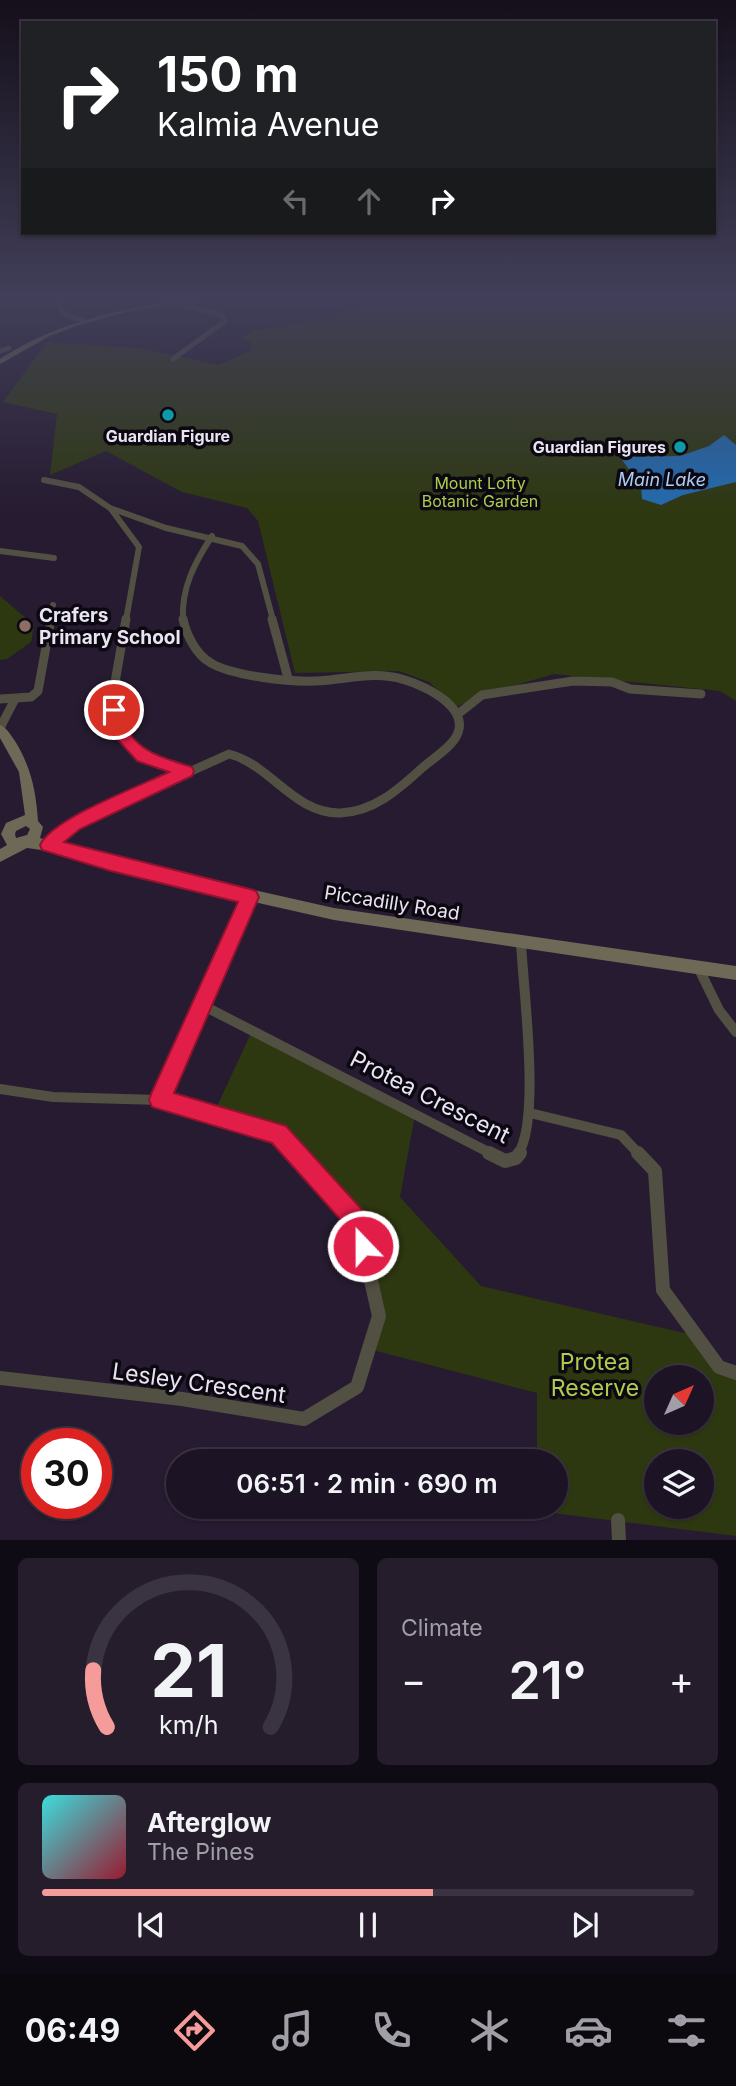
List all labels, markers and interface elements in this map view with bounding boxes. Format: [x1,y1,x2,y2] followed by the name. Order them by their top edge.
[157,45,299,104] text: 150 m
[42,49,133,140] icon: right
[157,105,379,144] text: Kalmia Avenue
[277,182,315,220] icon: left
[350,182,388,220] icon: ahead
[423,182,461,220] icon: right
[160,407,176,423] marker: Guardian Figure
[106,426,230,446] place label: Guardian Figure
[533,437,666,457] place label: Guardian Figures
[672,439,688,455] marker: Guardian Figures
[618,469,706,490] water label: Main Lake
[422,473,538,511] park label: Mount Lofty Botanic Garden
[39,604,181,649] place label: Crafers Primary School
[17,618,33,634] marker: Crafers Primary School
[84,680,144,740] pin
[95,691,133,729] icon: arrive
[323,881,461,925] street label: Piccadilly Road
[346,1045,515,1149] street label: Protea Crescent
[326,1209,400,1283] position arrow
[551,1348,639,1402] park label: Protea Reserve
[111,1357,288,1409] street label: Lesley Crescent
[644,1365,714,1435] north arrow
[644,1365,714,1519] map controls
[21,1428,112,1519] speed limit sign: 30
[644,1449,714,1519] button: layers
[236,1468,498,1499] text: 06:51 · 2 min · 690 m
[401,1614,483,1642] text: Climate
[150,1627,227,1716] text: 21
[508,1649,587,1712] text: 21°
[401,1657,426,1703] text: −
[669,1657,694,1703] text: +
[159,1710,218,1740] text: km/h
[147,1807,271,1838] text: Afterglow
[147,1838,255,1866] text: The Pines
[132,1906,170,1944] icon: previous
[349,1906,387,1944] icon: pause
[566,1906,604,1944] icon: next
[170,2006,219,2055] icon: directions
[268,2006,317,2055] icon: music
[367,2006,416,2055] icon: phone
[465,2006,514,2055] icon: climate
[564,2006,613,2055] icon: car
[662,2006,711,2055] icon: filters
[25,2011,120,2050] text: 06:49

